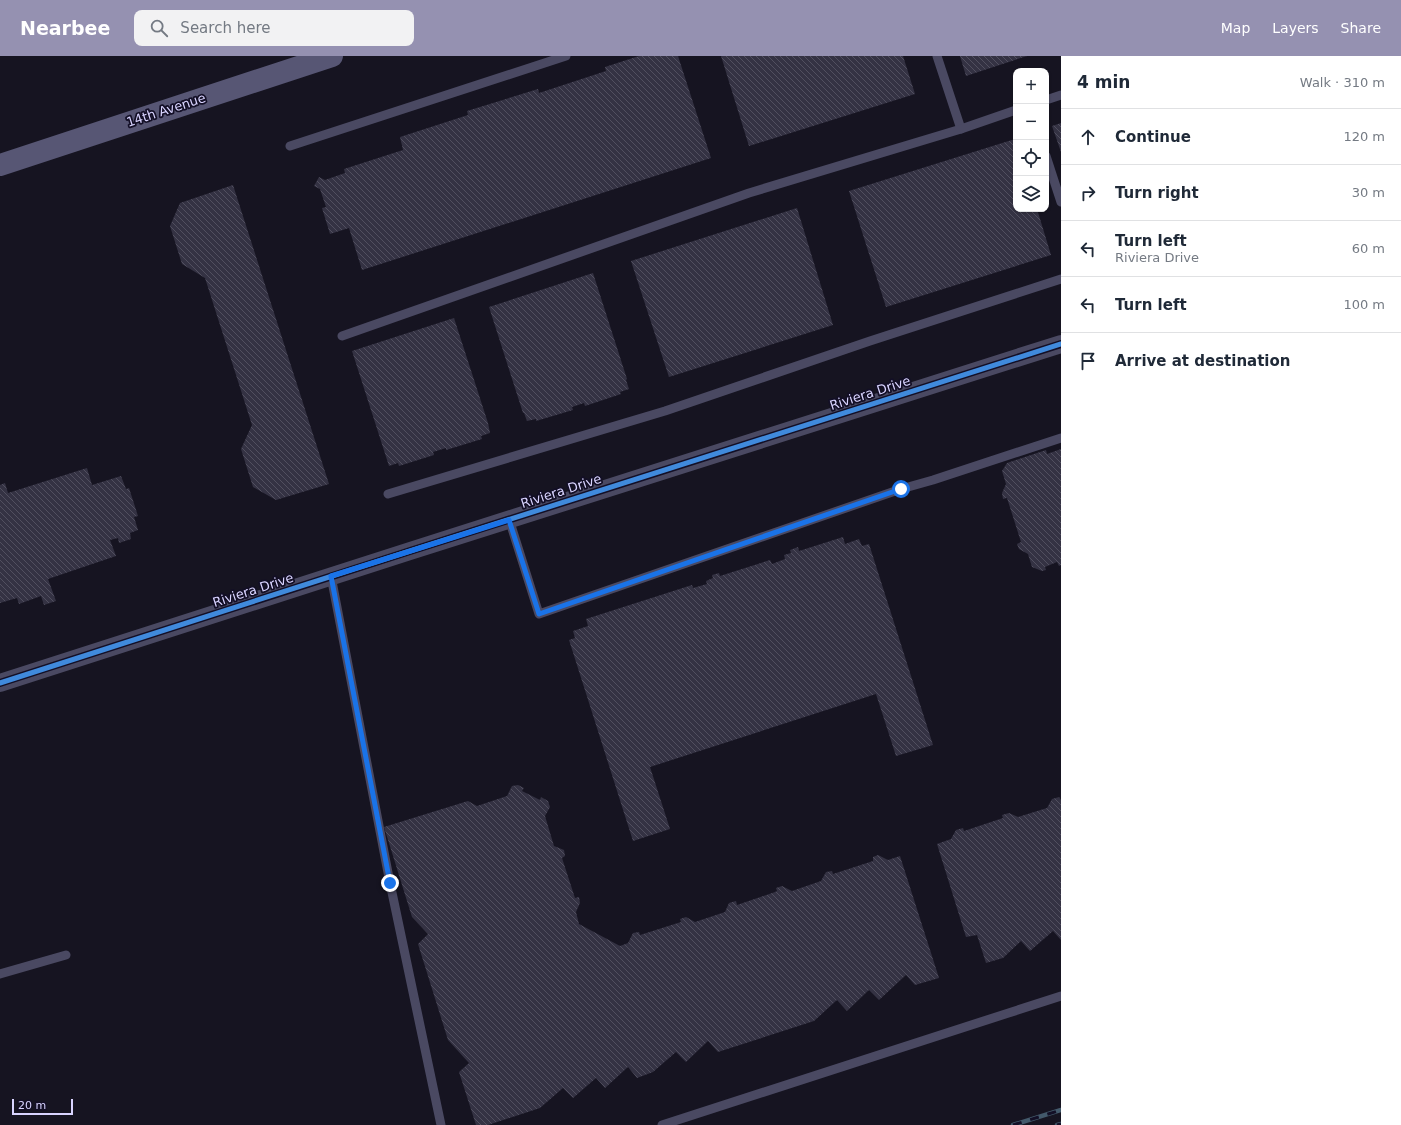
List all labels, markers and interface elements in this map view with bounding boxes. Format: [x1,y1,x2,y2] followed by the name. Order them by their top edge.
[134,10,414,46] search box
[20,17,110,39] text: Nearbee
[148,17,170,39] icon: search
[180,19,270,37] text: Search here
[1221,20,1250,36] text: Map
[1272,20,1319,36] text: Layers
[1341,20,1381,36] text: Share
[1013,68,1049,212] map controls
[1013,68,1049,104] button: +
[1077,72,1130,92] text: 4 min
[1300,75,1385,90] text: Walk · 310 m
[125,90,207,130] street label: 14th Avenue
[1013,104,1049,140] button: −
[1077,126,1099,148] icon: ahead
[1115,128,1191,146] text: Continue
[1343,129,1385,144] text: 120 m
[1013,140,1049,176] button: locate
[1013,176,1049,212] button: layers
[1077,182,1099,204] icon: right
[1115,184,1199,202] text: Turn right
[1352,185,1385,200] text: 30 m
[1115,232,1187,250] text: Turn left
[1077,238,1099,260] icon: left
[1352,241,1385,256] text: 60 m
[1115,250,1199,265] text: Riviera Drive
[1077,294,1099,316] icon: left
[1115,296,1187,314] text: Turn left
[1343,297,1385,312] text: 100 m
[1077,350,1099,372] icon: arrive
[1115,352,1290,370] text: Arrive at destination
[828,373,912,413] street label: Riviera Drive
[519,471,603,511] street label: Riviera Drive
[892,480,910,498] route start
[211,570,295,610] street label: Riviera Drive
[381,874,399,892] route end
[12,1097,73,1116] scale bar
[18,1099,46,1112] text: 20 m

